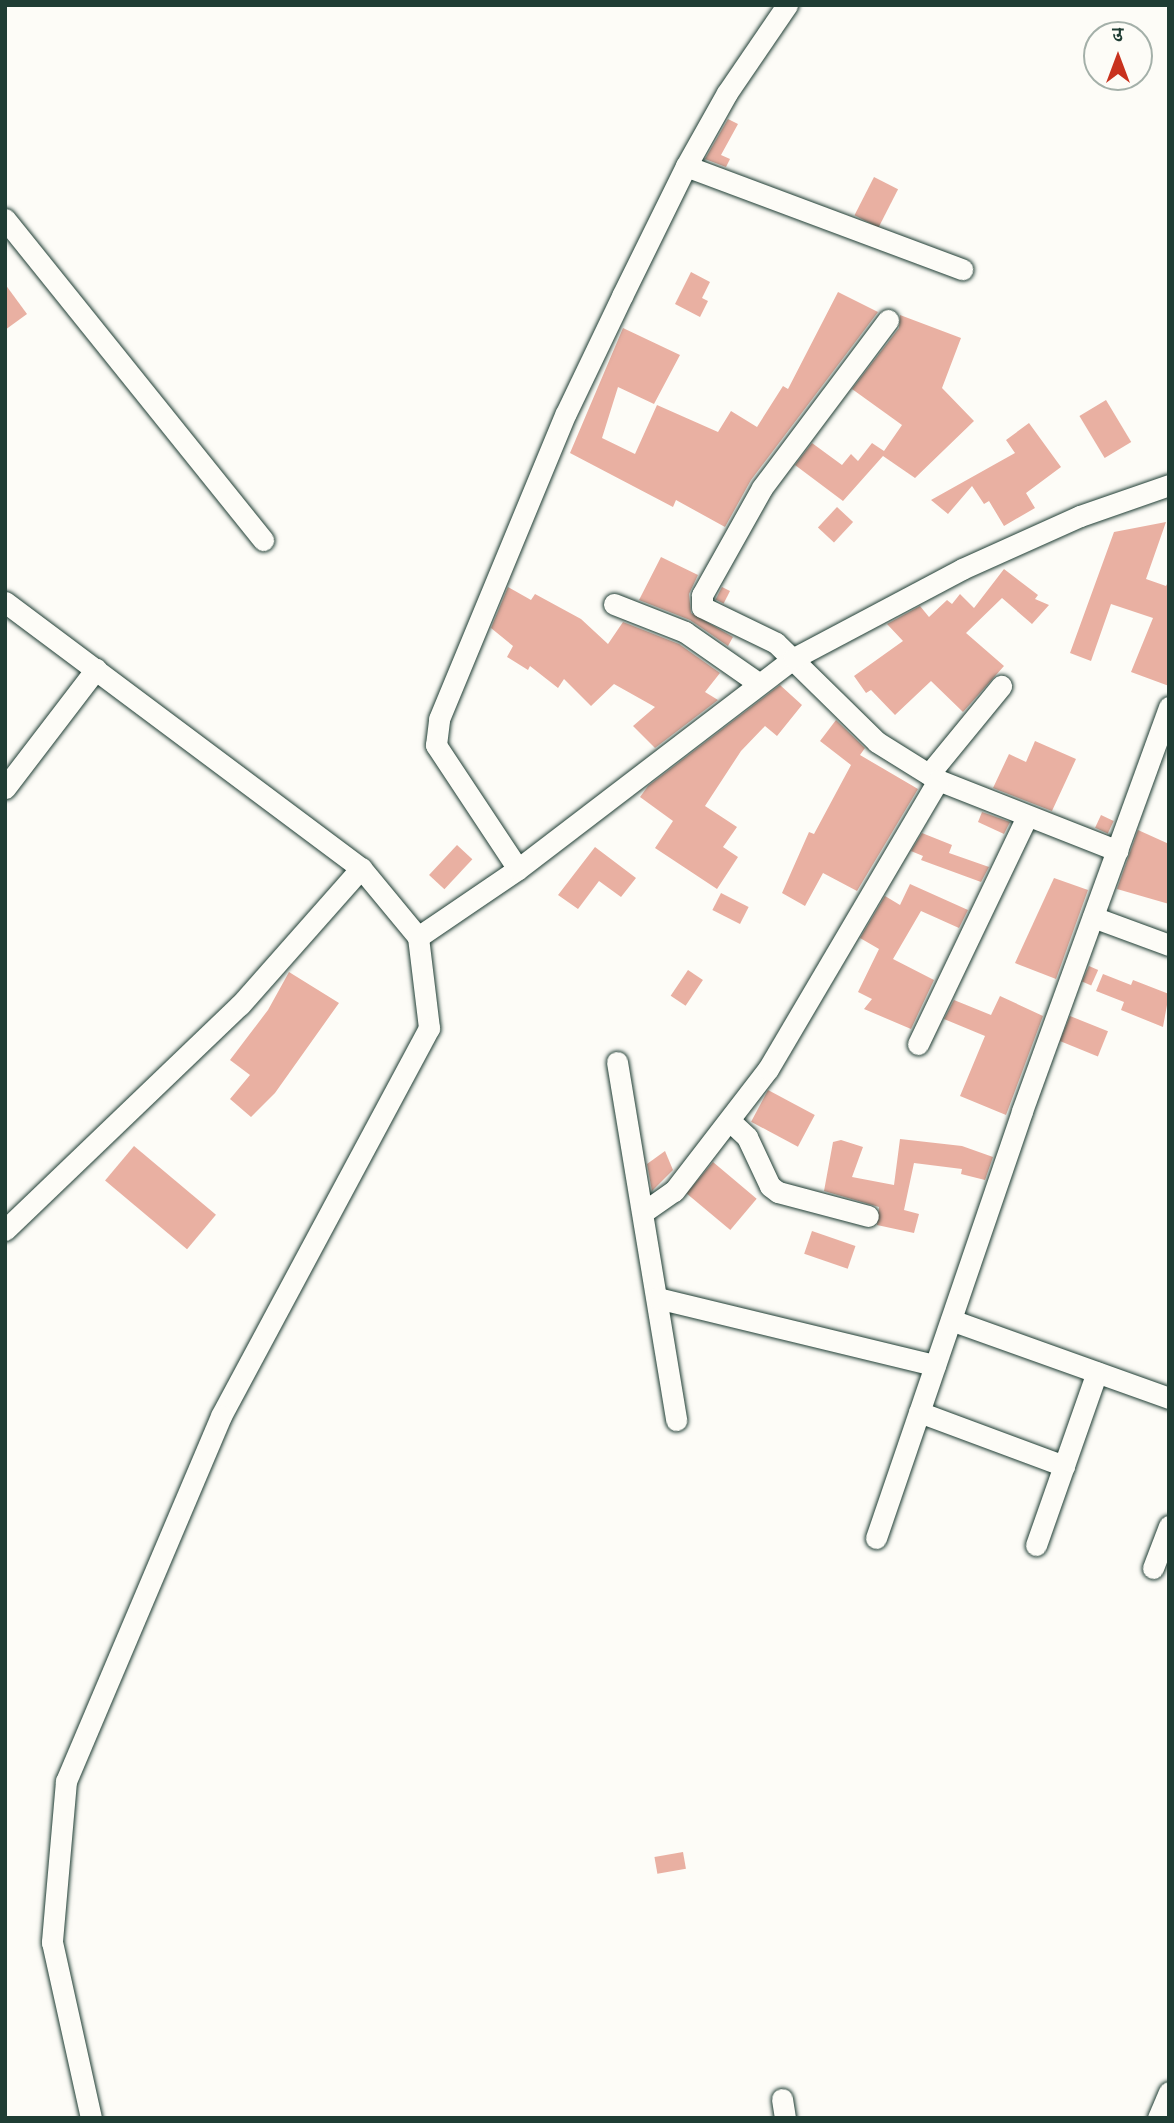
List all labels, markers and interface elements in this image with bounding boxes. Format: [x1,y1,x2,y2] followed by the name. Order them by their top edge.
[1083,21,1153,91] north arrow
[1113,23,1123,50] text: उ

